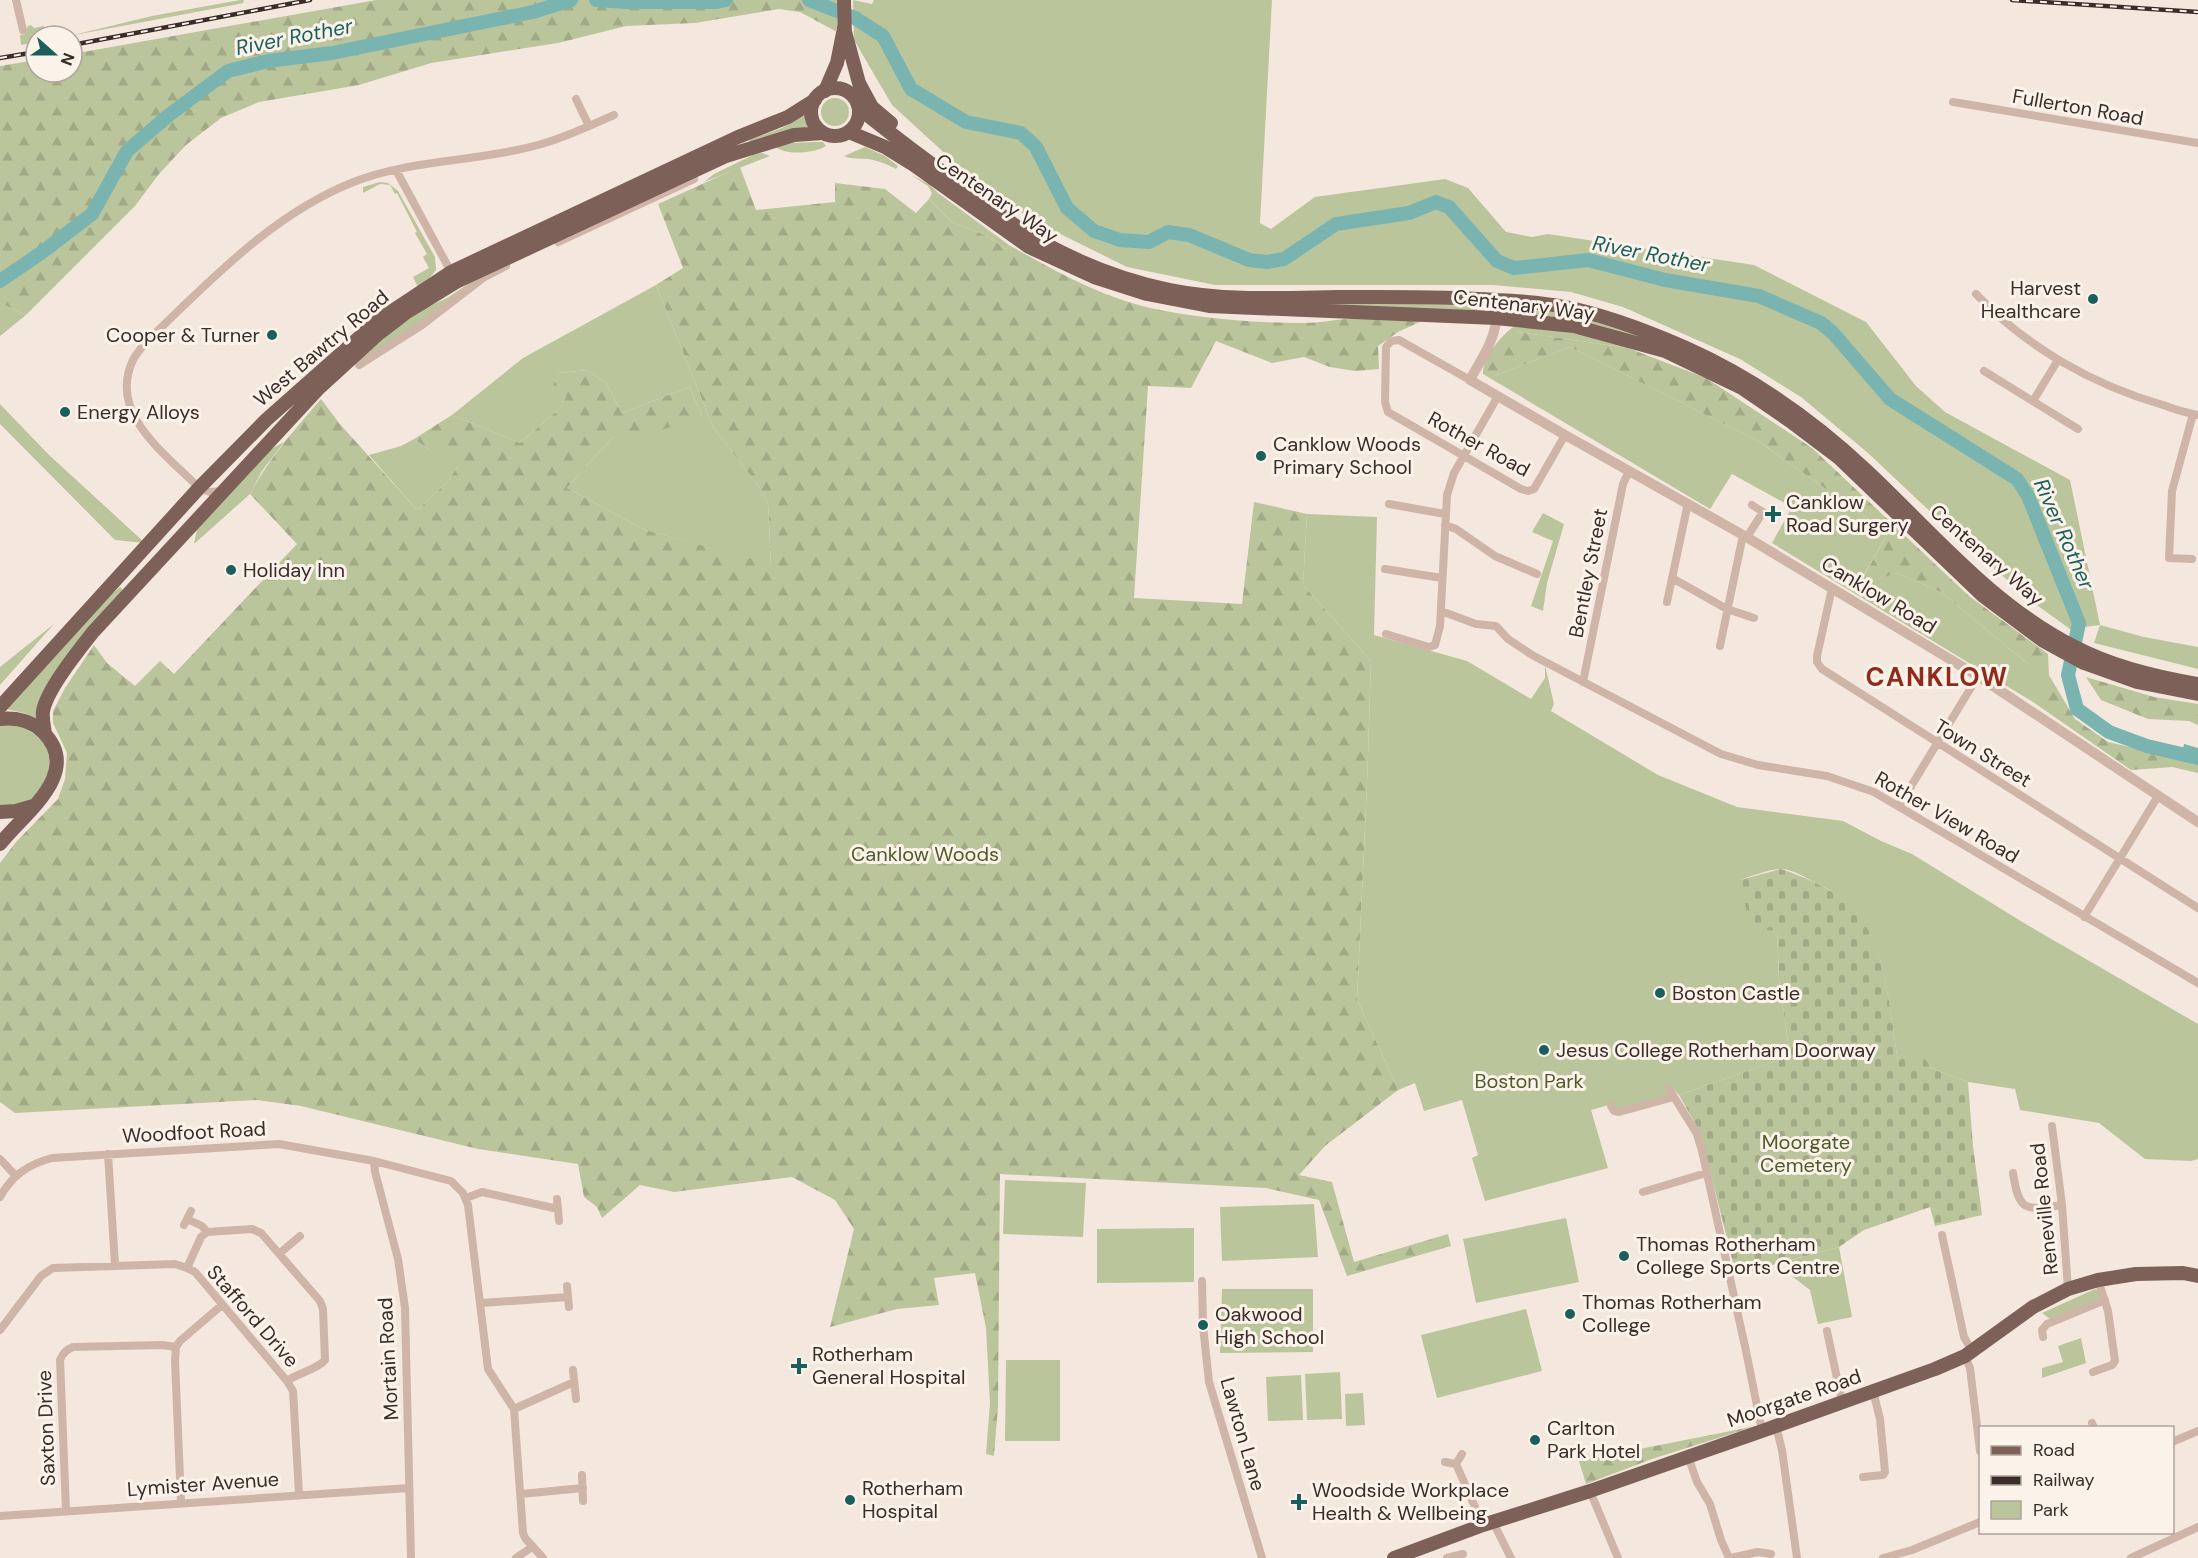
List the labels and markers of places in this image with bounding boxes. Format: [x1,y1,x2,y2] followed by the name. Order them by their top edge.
[1981,275,2081,324] place label: Harvest Healthcare
[2086,292,2100,306] marker: Harvest Healthcare
[106,322,260,348] place label: Cooper & Turner
[265,328,279,342] marker: Cooper & Turner
[77,399,200,425] place label: Energy Alloys
[58,405,72,419] marker: Energy Alloys
[1273,431,1421,480] place label: Canklow Woods Primary School
[1254,449,1268,463] marker: Canklow Woods Primary School
[1786,489,1909,538] place label: Canklow Road Surgery
[1764,505,1782,523] marker: Canklow Road Surgery
[243,557,345,583] place label: Holiday Inn
[224,563,238,577] marker: Holiday Inn
[1672,980,1800,1006] place label: Boston Castle
[1653,986,1667,1000] marker: Boston Castle
[1556,1037,1876,1063] place label: Jesus College Rotherham Doorway
[1537,1043,1551,1057] marker: Jesus College Rotherham Doorway
[1636,1231,1840,1280] place label: Thomas Rotherham College Sports Centre
[1617,1249,1631,1263] marker: Thomas Rotherham College Sports Centre
[1582,1289,1762,1338] place label: Thomas Rotherham College
[1215,1301,1324,1350] place label: Oakwood High School
[1563,1307,1577,1321] marker: Thomas Rotherham College
[1196,1318,1210,1332] marker: Oakwood High School
[812,1341,965,1390] place label: Rotherham General Hospital
[790,1357,808,1375] marker: Rotherham General Hospital
[1547,1415,1640,1464] place label: Carlton Park Hotel
[1528,1433,1542,1447] marker: Carlton Park Hotel
[862,1475,963,1524] place label: Rotherham Hospital
[1312,1477,1509,1526] place label: Woodside Workplace Health & Wellbeing
[843,1493,857,1507] marker: Rotherham Hospital
[1290,1493,1308,1511] marker: Woodside Workplace Health & Wellbeing

